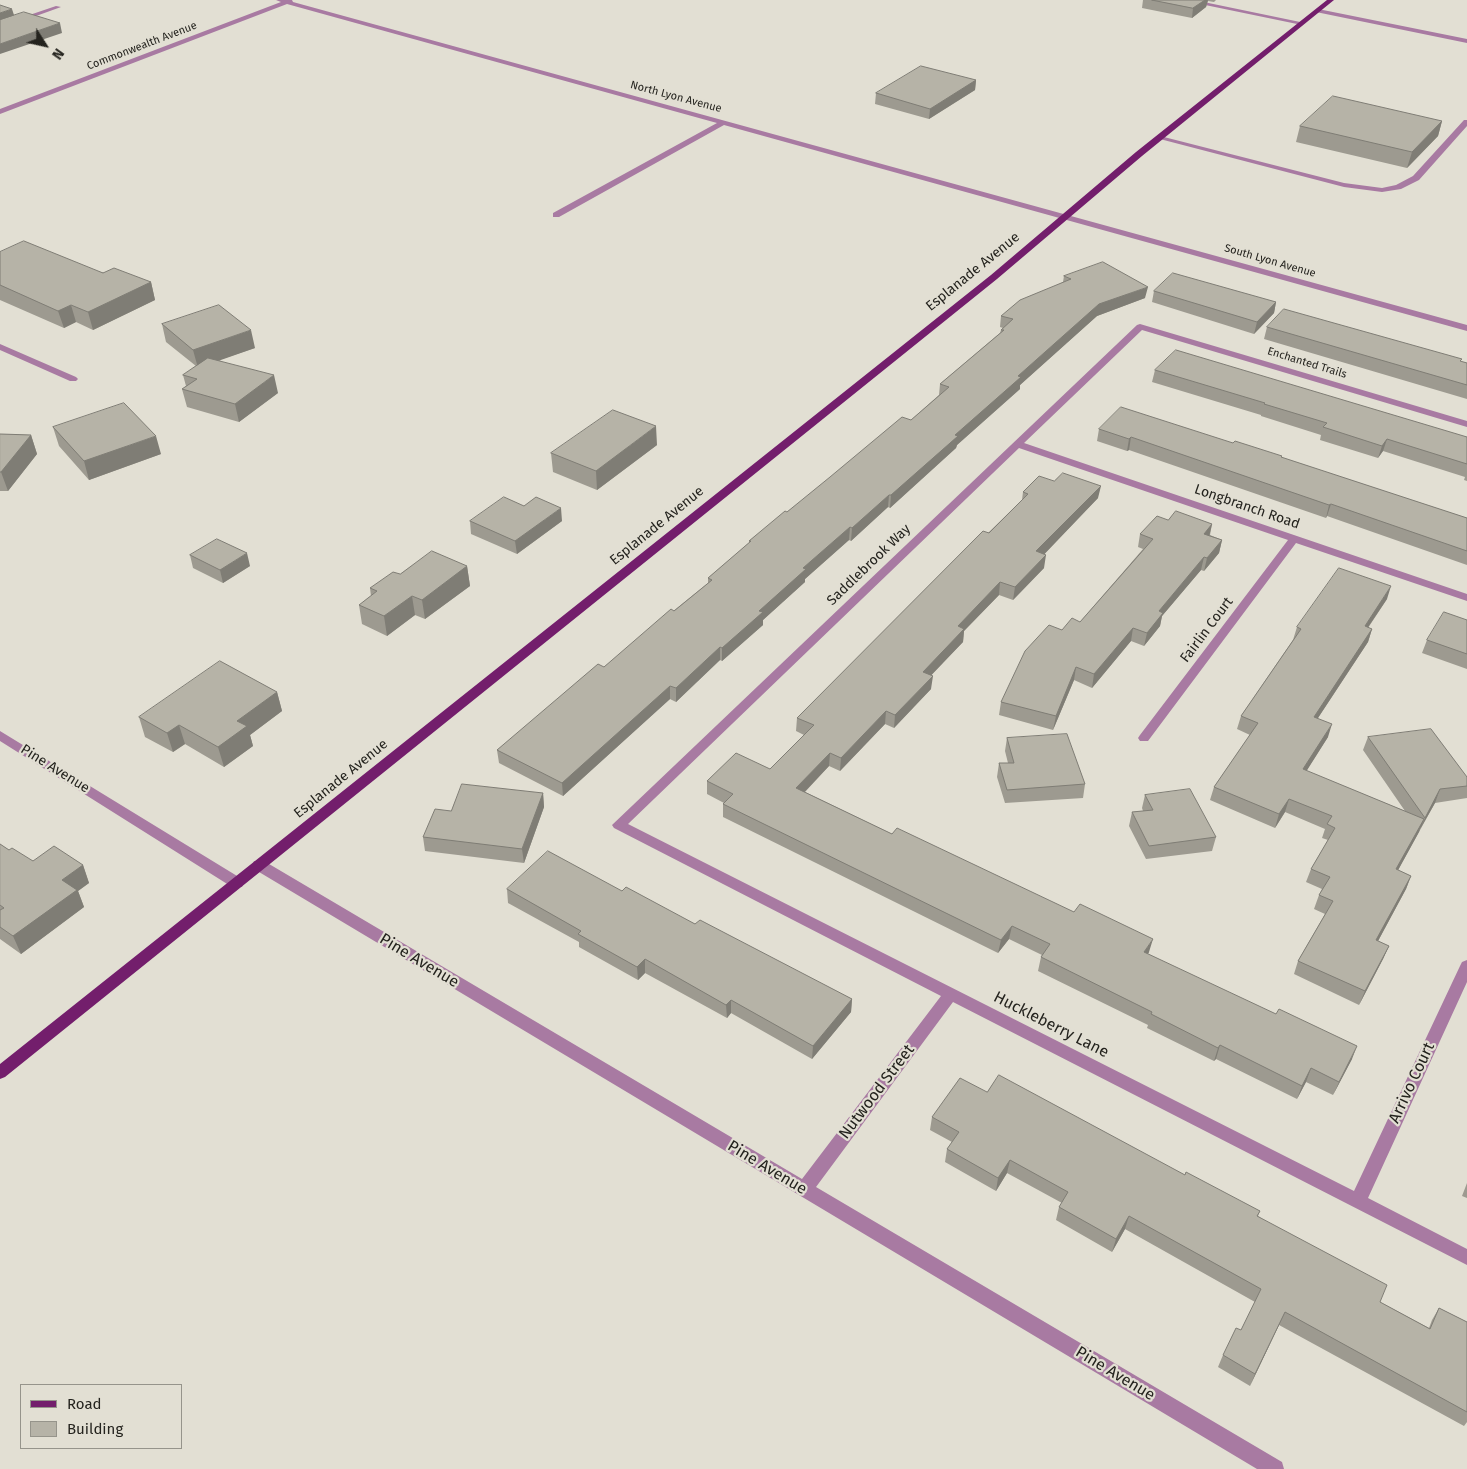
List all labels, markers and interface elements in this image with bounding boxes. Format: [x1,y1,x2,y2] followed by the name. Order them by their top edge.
[85,19,199,73] street label: Commonwealth Avenue
[20,20,70,70] north arrow
[48,45,67,63] text: N
[629,78,723,116] street label: North Lyon Avenue
[923,229,1023,315] street label: Esplanade Avenue
[1223,242,1317,280] street label: South Lyon Avenue
[1266,345,1348,381] street label: Enchanted Trails
[1192,481,1302,533] street label: Longbranch Road
[607,483,707,569] street label: Esplanade Avenue
[824,521,914,609] street label: Saddlebrook Way
[1177,594,1237,666] street label: Fairlin Court
[291,736,391,822] street label: Esplanade Avenue
[17,741,93,797] street label: Pine Avenue
[376,930,462,992] street label: Pine Avenue
[990,988,1112,1062] street label: Huckleberry Lane
[1385,1040,1439,1126] street label: Arrivo Court
[835,1041,919,1143] street label: Nutwood Street
[724,1137,810,1199] street label: Pine Avenue
[1072,1343,1158,1405] street label: Pine Avenue
[20,1384,182,1449] legend
[67,1395,102,1413] text: Road
[67,1420,123,1438] text: Building

